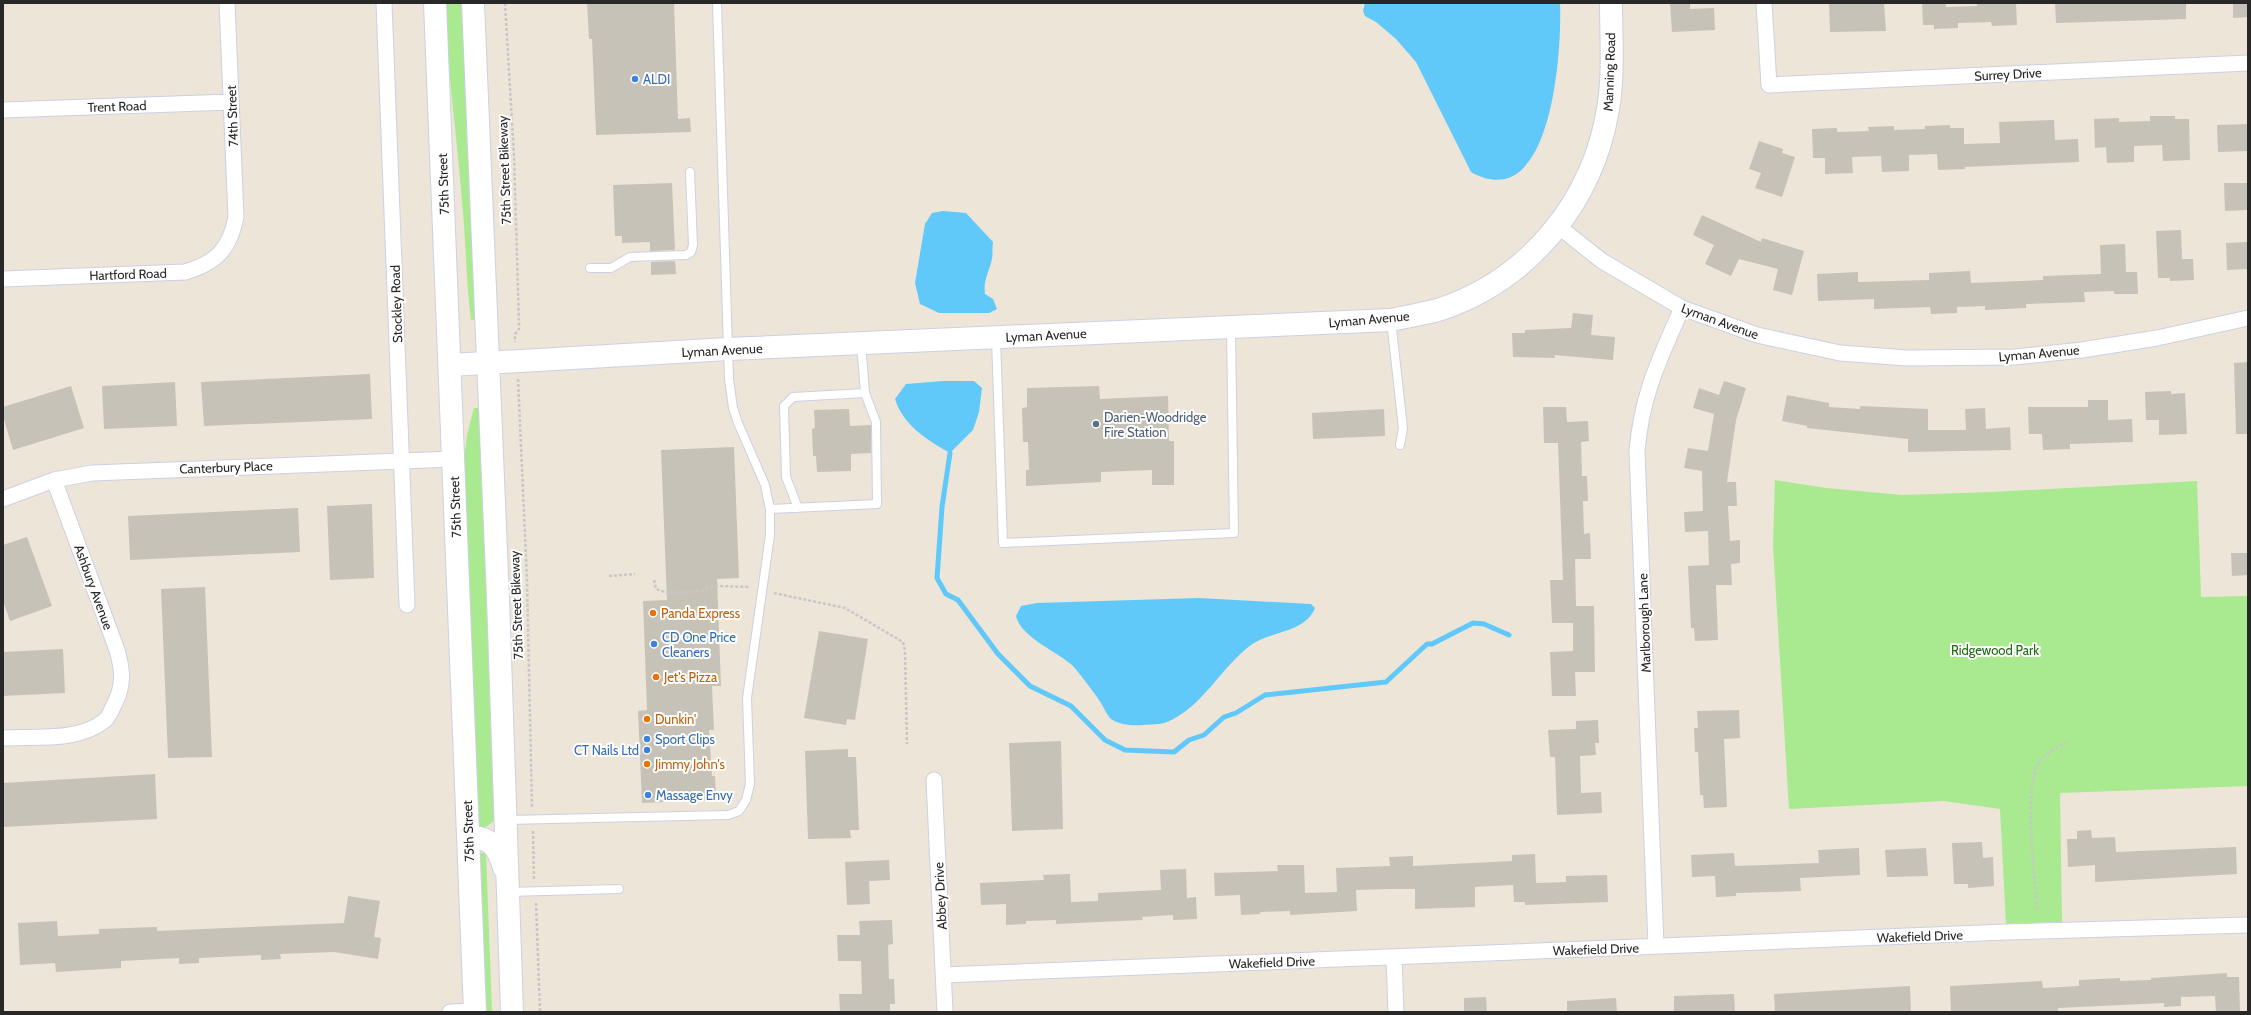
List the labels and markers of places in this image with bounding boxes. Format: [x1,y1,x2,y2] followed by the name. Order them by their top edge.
[643,71,670,87] place label: ALDI
[630,74,640,84] marker: ALDI
[1104,409,1207,440] place label: Darien-Woodridge Fire Station
[1091,419,1101,429] marker: Darien-Woodridge Fire Station
[661,605,741,621] place label: Panda Express
[648,608,658,618] marker: Panda Express
[662,629,736,660] place label: CD One Price Cleaners
[649,639,659,649] marker: CD One Price Cleaners
[663,669,718,685] place label: Jet's Pizza
[651,672,661,682] marker: Jet's Pizza
[655,711,696,727] place label: Dunkin'
[642,714,652,724] marker: Dunkin'
[655,731,715,747] place label: Sport Clips
[642,734,652,744] marker: Sport Clips
[574,742,639,758] place label: CT Nails Ltd
[642,745,652,755] marker: CT Nails Ltd
[654,756,726,772] place label: Jimmy John's
[642,759,652,769] marker: Jimmy John's
[656,787,733,803] place label: Massage Envy
[643,790,653,800] marker: Massage Envy

